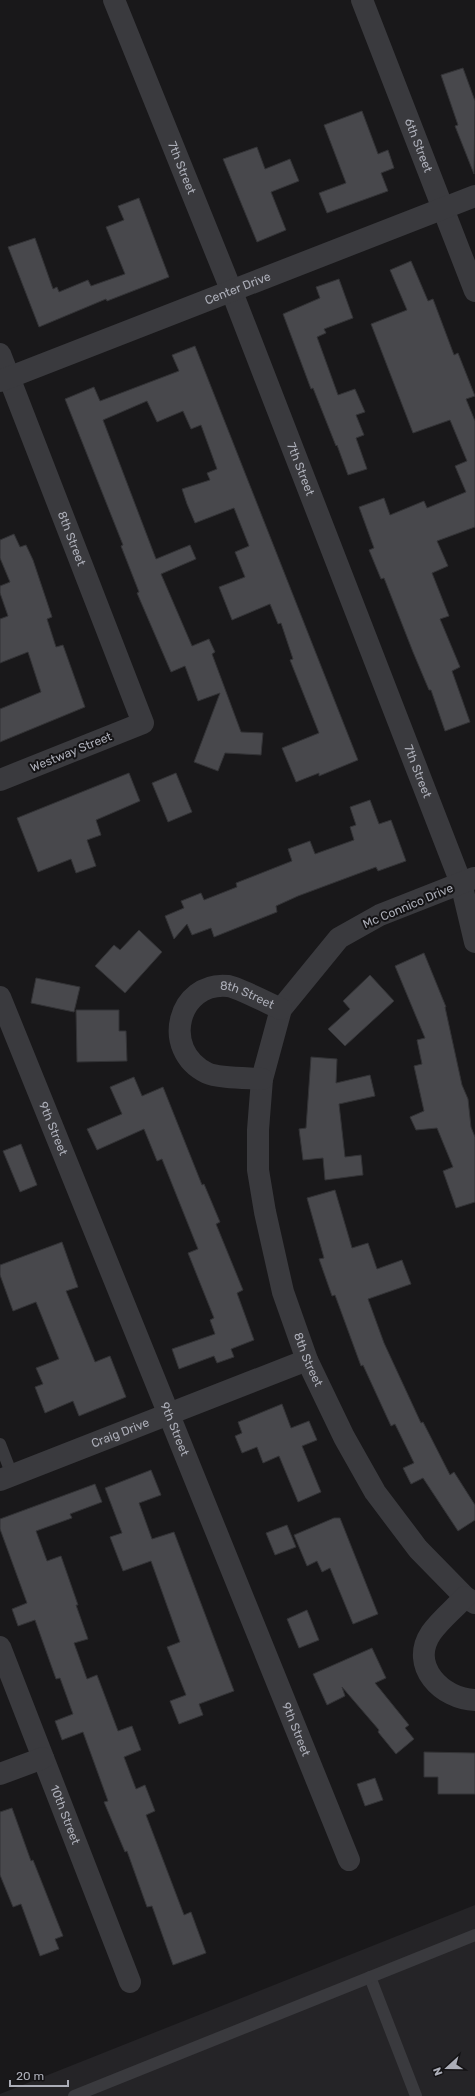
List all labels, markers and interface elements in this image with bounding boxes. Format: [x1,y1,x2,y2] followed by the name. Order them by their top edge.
[402,116,435,175] street label: 6th Street
[165,139,199,197] street label: 7th Street
[203,269,273,308] street label: Center Drive
[284,441,317,498] street label: 7th Street
[55,509,89,568] street label: 8th Street
[28,729,114,775] street label: Westway Street
[401,743,434,800] street label: 7th Street
[361,881,456,931] street label: Mc Connico Drive
[220,979,277,1012] street label: 8th Street
[36,1100,70,1158] street label: 9th Street
[291,1331,326,1389] street label: 8th Street
[158,1400,192,1458] street label: 9th Street
[89,1415,151,1451] street label: Craig Drive
[279,1700,313,1759] street label: 9th Street
[47,1783,83,1847] street label: 10th Street
[427,2048,467,2088] north arrow
[10,2062,68,2088] scale bar
[431,2065,446,2077] text: N
[16,2069,44,2083] text: 20 m

